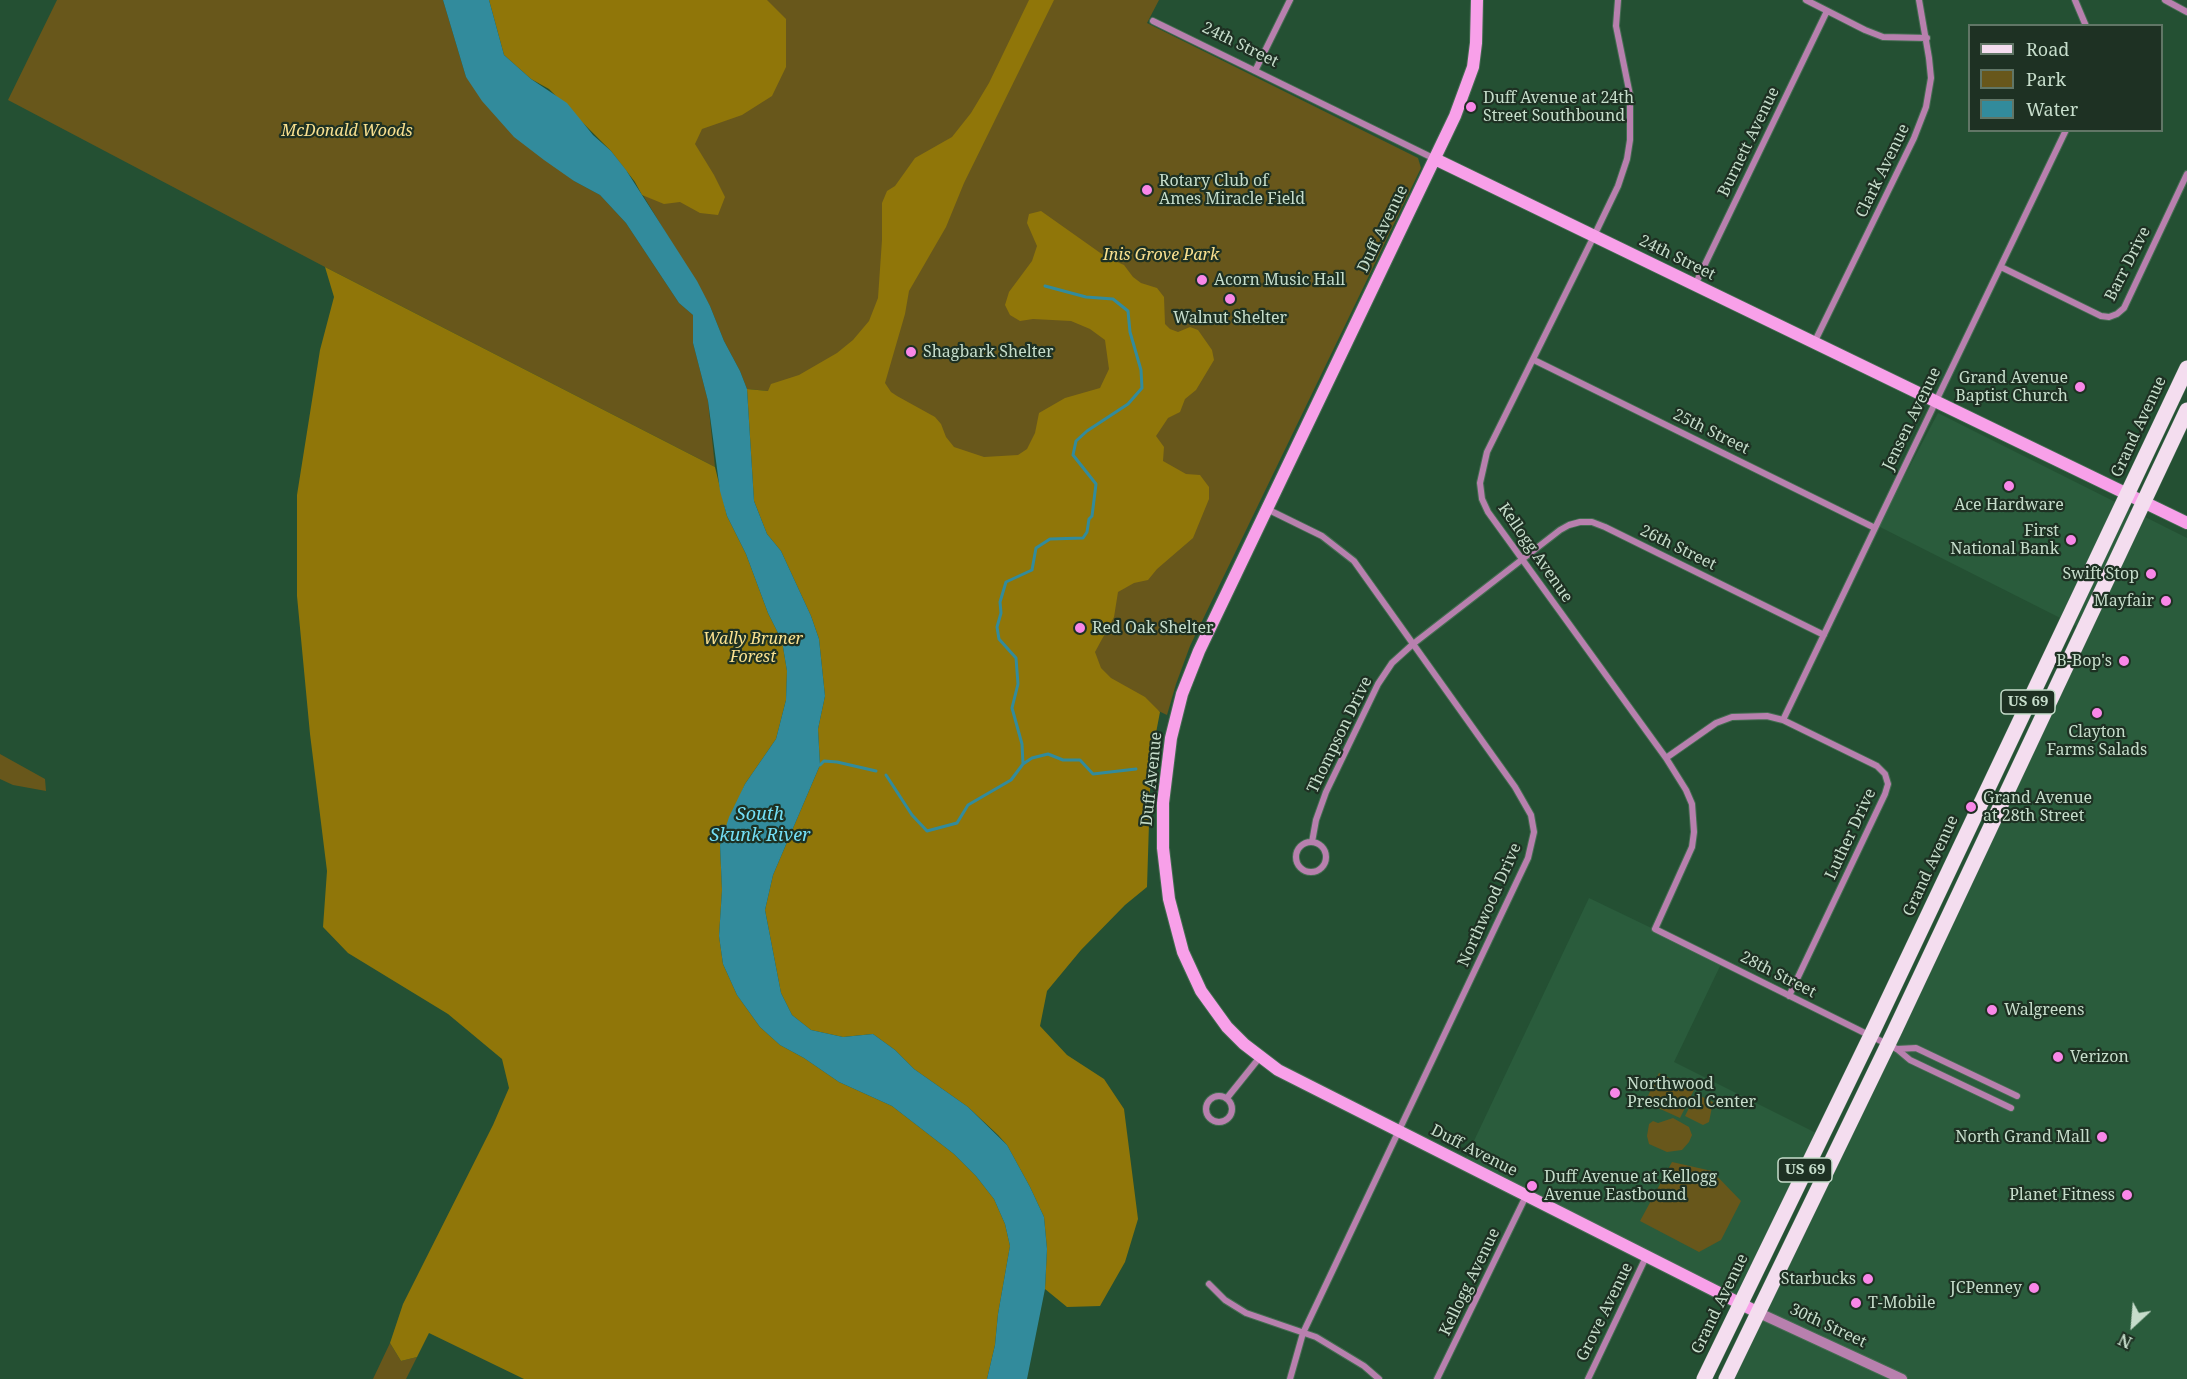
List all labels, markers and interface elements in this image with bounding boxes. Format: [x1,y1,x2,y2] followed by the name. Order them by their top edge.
[1199,18,1281,72] street label: 24th Street
[1968,24,2163,132] legend
[2026,37,2069,61] text: Road
[2026,67,2066,91] text: Park
[1714,84,1784,200] street label: Burnett Avenue
[1483,88,1634,126] place label: Duff Avenue at 24th Street Southbound
[2026,97,2078,121] text: Water
[1464,100,1478,114] marker: Duff Avenue at 24th Street Southbound
[281,121,413,141] park label: McDonald Woods
[1852,121,1914,221] street label: Clark Avenue
[1159,171,1305,209] place label: Rotary Club of Ames Miracle Field
[1354,182,1412,276] street label: Duff Avenue
[1140,183,1154,197] marker: Rotary Club of Ames Miracle Field
[2101,224,2155,304] street label: Barr Drive
[1636,231,1718,285] street label: 24th Street
[1103,245,1219,265] park label: Inis Grove Park
[1214,270,1345,290] place label: Acorn Music Hall
[1195,273,1209,287] marker: Acorn Music Hall
[1223,292,1237,306] marker: Walnut Shelter
[1173,308,1287,328] place label: Walnut Shelter
[923,342,1053,362] place label: Shagbark Shelter
[904,345,918,359] marker: Shagbark Shelter
[1879,364,1945,474] street label: Jensen Avenue
[1955,368,2068,406] place label: Grand Avenue Baptist Church
[2107,373,2171,481] street label: Grand Avenue
[2073,380,2087,394] marker: Grand Avenue Baptist Church
[1670,405,1752,459] street label: 25th Street
[2002,479,2016,493] marker: Ace Hardware
[1954,495,2064,515] place label: Ace Hardware
[1494,500,1576,606] street label: Kellogg Avenue
[1637,521,1719,575] street label: 26th Street
[1950,521,2059,559] place label: First National Bank
[2064,533,2078,547] marker: First National Bank
[2062,564,2139,584] place label: Swift Stop
[2144,567,2158,581] marker: Swift Stop
[2094,591,2154,611] place label: Mayfair
[2159,594,2173,608] marker: Mayfair
[1092,618,1214,638] place label: Red Oak Shelter
[1073,621,1087,635] marker: Red Oak Shelter
[703,629,803,667] park label: Wally Bruner Forest
[2056,651,2112,671] place label: B-Bop's
[2117,654,2131,668] marker: B-Bop's
[1303,674,1377,796] street label: Thompson Drive
[2001,690,2055,714] road number: US 69
[2090,706,2104,720] marker: Clayton Farms Salads
[2047,722,2147,760] place label: Clayton Farms Salads
[1138,731,1166,827] street label: Duff Avenue
[1822,785,1880,883] street label: Luther Drive
[1983,788,2092,826] place label: Grand Avenue at 28th Street
[1964,800,1978,814] marker: Grand Avenue at 28th Street
[710,804,810,846] water label: South Skunk River
[1899,812,1963,920] street label: Grand Avenue
[1454,840,1526,970] street label: Northwood Drive
[1737,948,1819,1002] street label: 28th Street
[2004,1000,2084,1020] place label: Walgreens
[1985,1003,1999,1017] marker: Walgreens
[2070,1047,2129,1067] place label: Verizon
[2051,1050,2065,1064] marker: Verizon
[1627,1074,1756,1112] place label: Northwood Preschool Center
[1608,1086,1622,1100] marker: Northwood Preschool Center
[1428,1121,1520,1181] street label: Duff Avenue
[1955,1127,2090,1147] place label: North Grand Mall
[2095,1130,2109,1144] marker: North Grand Mall
[1778,1158,1832,1182] road number: US 69
[1544,1167,1717,1205] place label: Duff Avenue at Kellogg Avenue Eastbound
[1525,1179,1539,1193] marker: Duff Avenue at Kellogg Avenue Eastbound
[2009,1185,2115,1205] place label: Planet Fitness
[2120,1188,2134,1202] marker: Planet Fitness
[1436,1225,1504,1339] street label: Kellogg Avenue
[1687,1251,1753,1357] street label: Grand Avenue
[1573,1260,1637,1364] street label: Grove Avenue
[1781,1269,1856,1289] place label: Starbucks
[1861,1272,1875,1286] marker: Starbucks
[1950,1278,2022,1298] place label: JCPenney
[2027,1281,2041,1295] marker: JCPenney
[1868,1293,1935,1313] place label: T-Mobile
[2103,1295,2163,1355] north arrow
[1849,1296,1863,1310] marker: T-Mobile
[1787,1300,1869,1352] street label: 30th Street
[2115,1329,2136,1354] text: N

